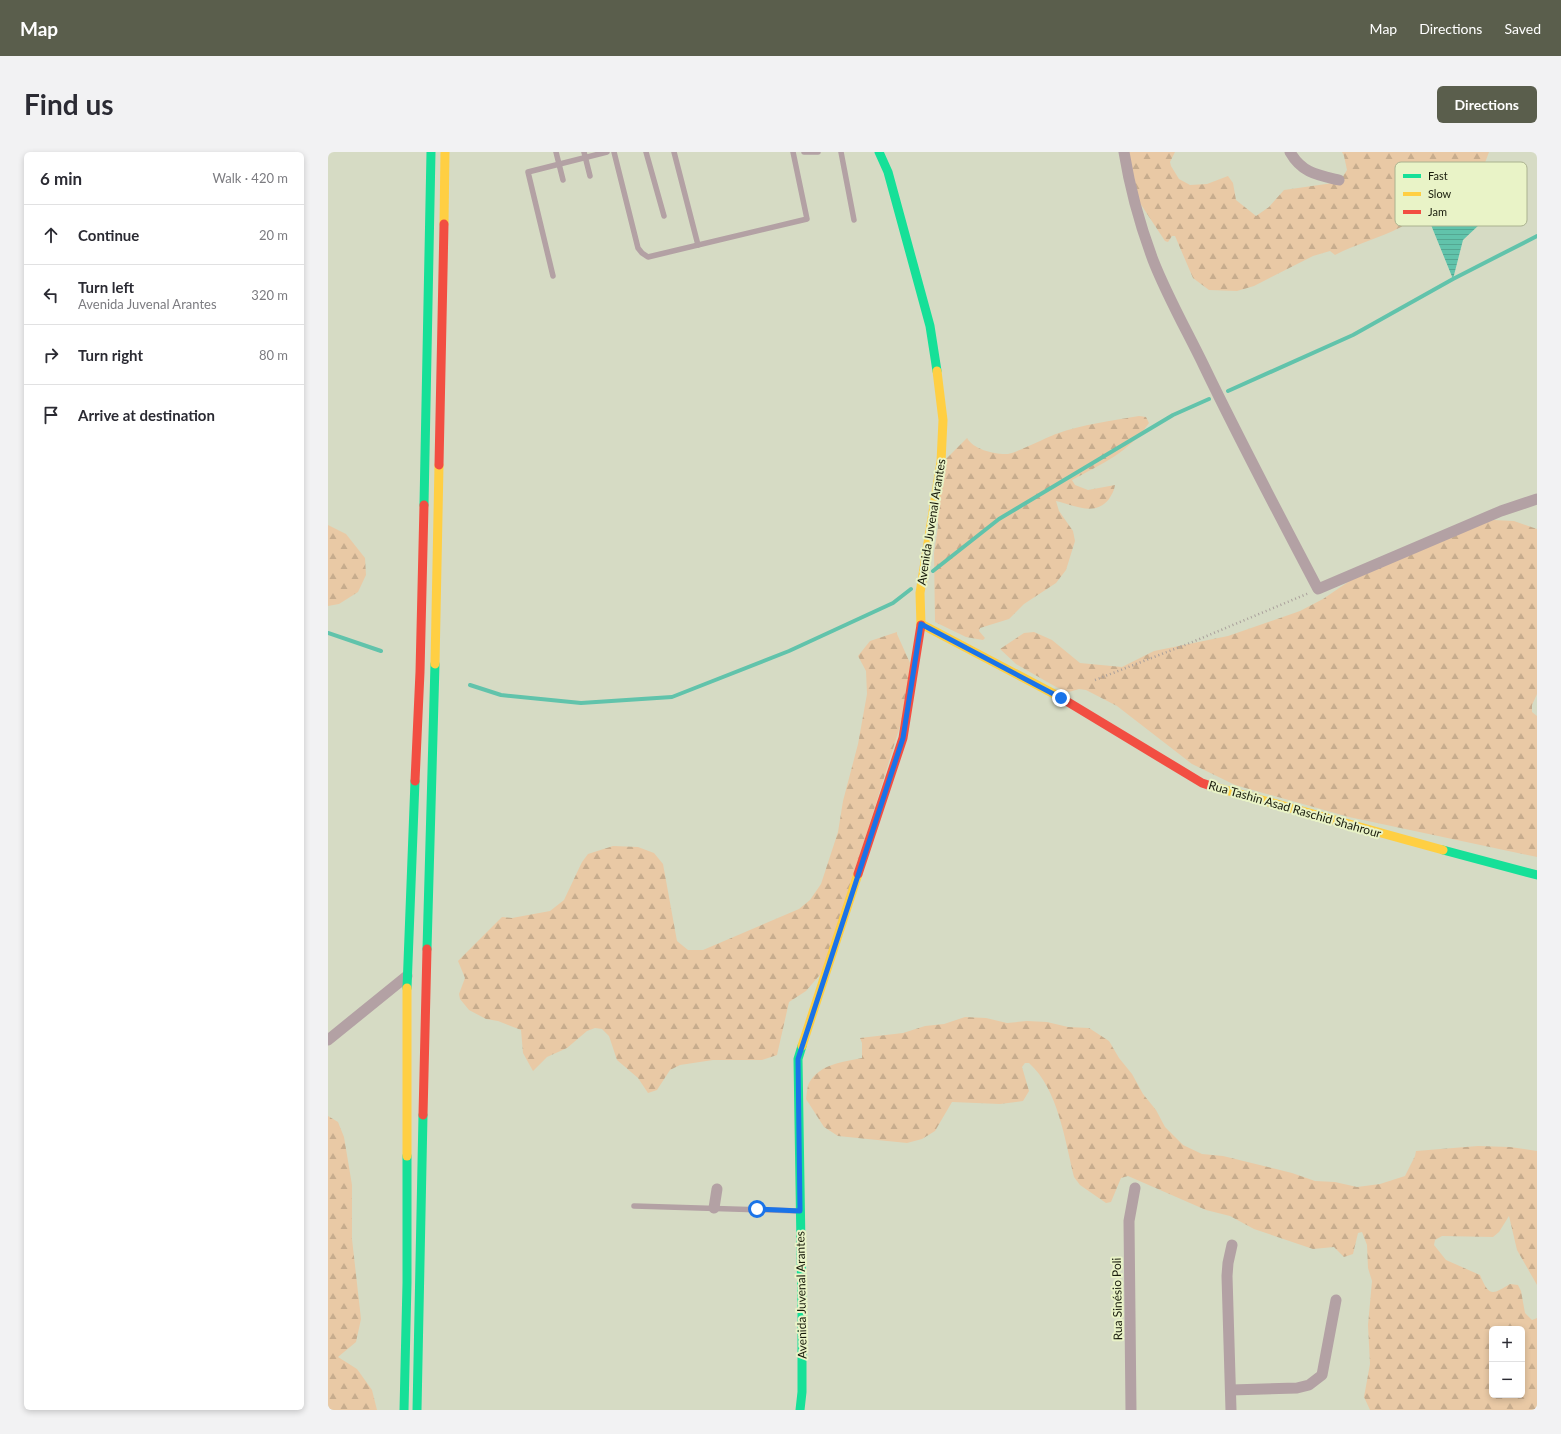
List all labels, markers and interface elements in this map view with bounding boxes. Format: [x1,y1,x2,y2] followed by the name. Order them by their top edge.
[20,17,58,40] text: Map
[1370,20,1397,37] text: Map
[1419,20,1482,37] text: Directions
[1504,20,1541,37] text: Saved
[1437,86,1537,123] button: Directions
[24,87,114,121] text: Find us
[1395,162,1527,226] legend
[40,168,82,189] text: 6 min
[1428,169,1448,182] text: Fast
[212,170,288,186] text: Walk · 420 m
[1428,187,1452,200] text: Slow
[1428,205,1447,218] text: Jam
[40,224,62,246] icon: ahead
[78,226,139,244] text: Continue
[259,227,288,243] text: 20 m
[78,278,134,296] text: Turn left
[40,284,62,306] icon: left
[251,287,288,303] text: 320 m
[78,296,217,312] text: Avenida Juvenal Arantes
[40,344,62,366] icon: right
[78,346,143,364] text: Turn right
[259,347,288,363] text: 80 m
[40,404,62,426] icon: arrive
[78,406,215,424] text: Arrive at destination
[914,458,948,586] street label: Avenida Juvenal Arantes
[1052,689,1070,707] route end
[1207,777,1384,841] street label: Rua Tashin Asad Raschid Shahrour
[748,1200,766,1218] route start
[792,1231,810,1359] street label: Avenida Juvenal Arantes
[1109,1257,1125,1340] street label: Rua Sinésio Poli
[1489,1326,1525,1398] map controls
[1489,1326,1525,1362] button: +
[1489,1362,1525,1398] button: −

